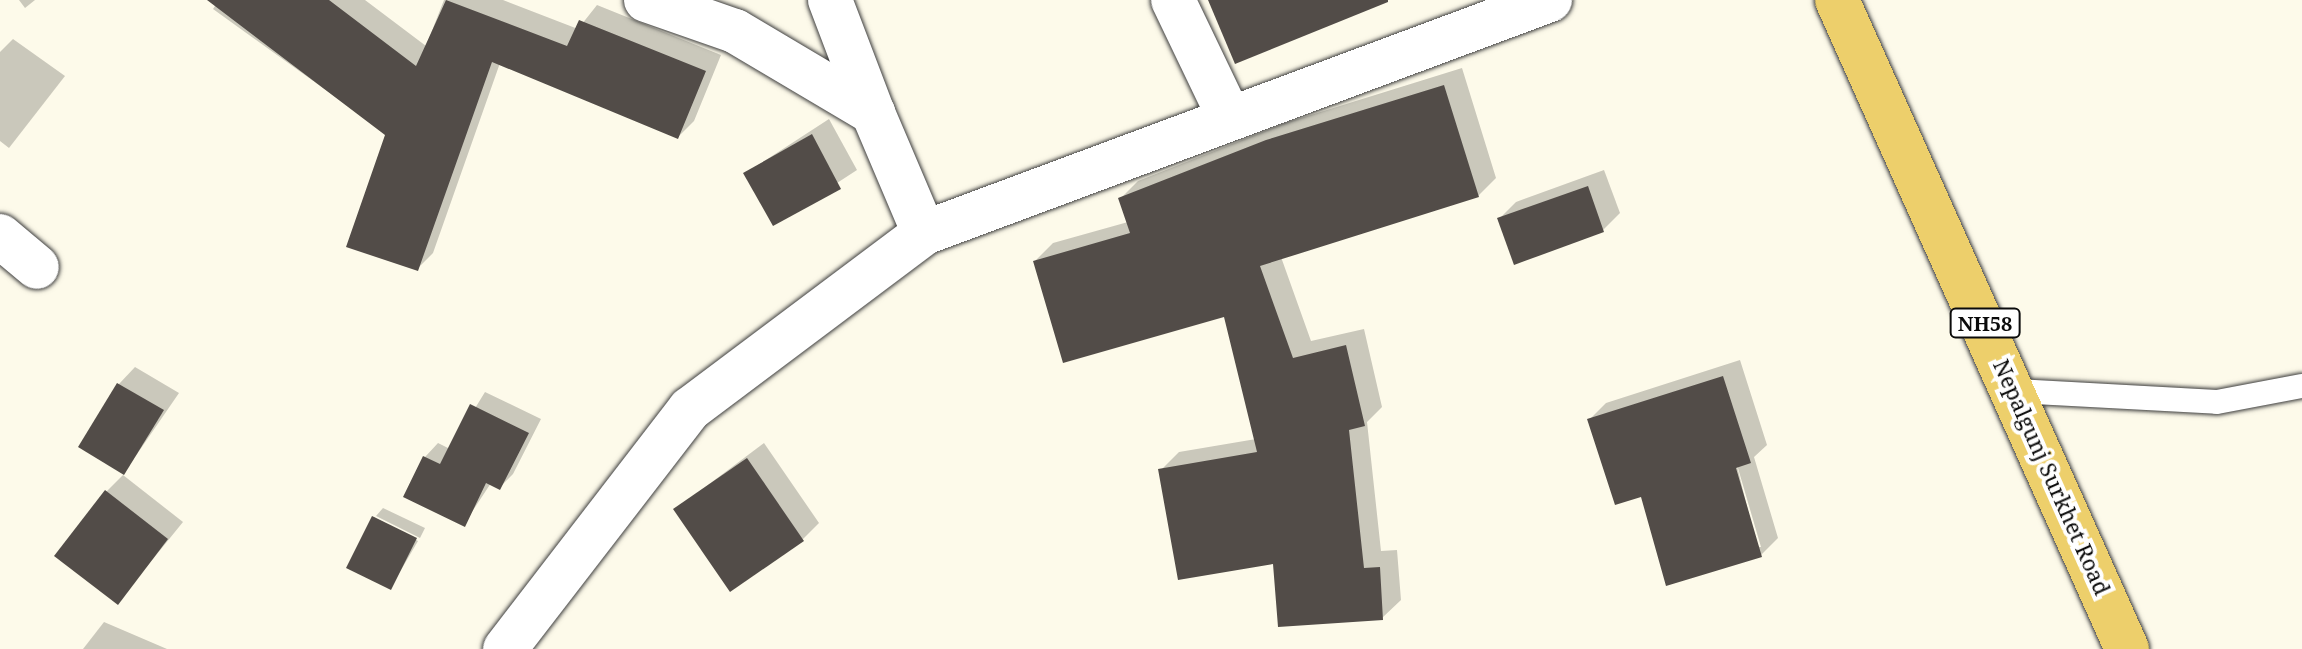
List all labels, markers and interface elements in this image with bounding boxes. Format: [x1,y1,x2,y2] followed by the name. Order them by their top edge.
[1949,307,2021,339] road number: NH58
[1988,355,2116,599] street label: Nepalgunj Surkhet Road

